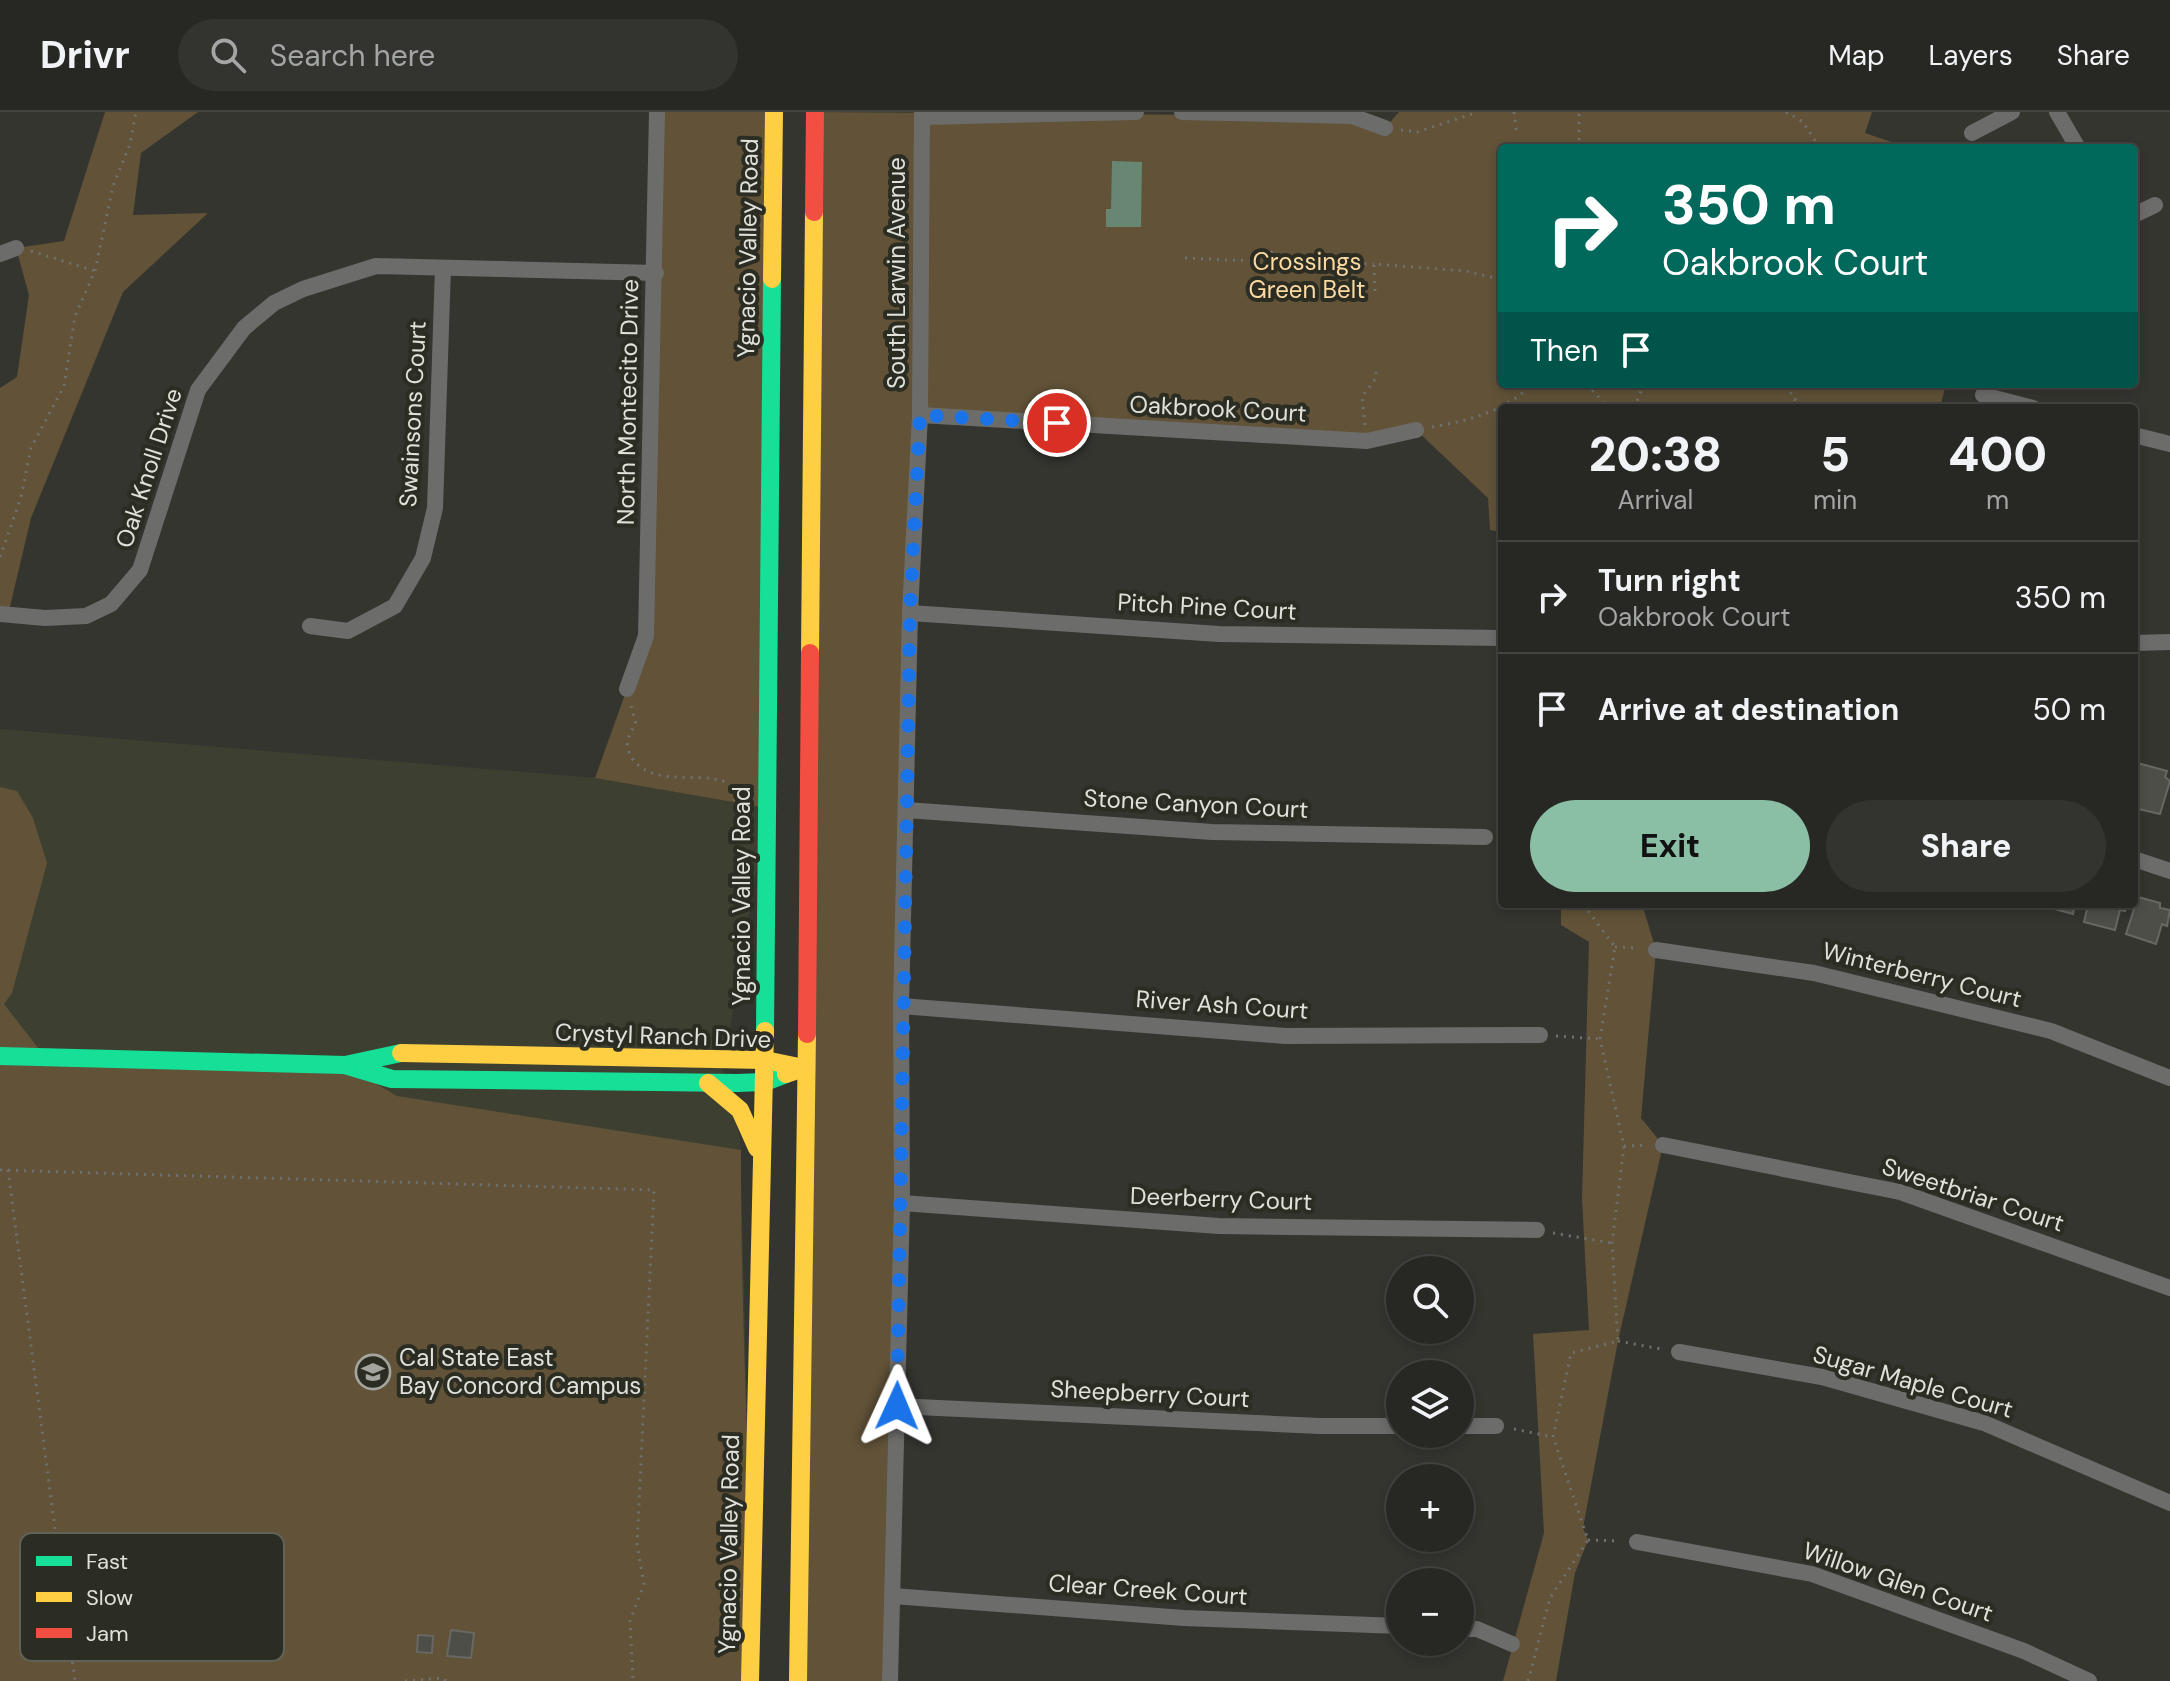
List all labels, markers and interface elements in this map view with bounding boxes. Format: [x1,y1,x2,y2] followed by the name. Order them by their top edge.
[178,19,738,91] search box
[40,30,130,80] text: Drivr
[206,33,250,77] icon: search
[270,36,435,75] text: Search here
[1828,37,1885,74] text: Map
[1929,37,2013,74] text: Layers
[2057,37,2130,74] text: Share
[730,138,765,358] street label: Ygnacio Valley Road
[881,157,912,389] street label: South Larwin Avenue
[1662,168,1836,241] text: 350 m
[1530,176,1634,280] icon: right
[1662,239,1928,286] text: Oakbrook Court
[1249,246,1365,305] park label: Crossings Green Belt
[610,279,645,525] street label: North Montecito Drive
[392,320,433,508] street label: Swainsons Court
[1614,328,1658,372] icon: arrive
[1530,331,1598,370] text: Then
[108,384,189,552] street label: Oak Knoll Drive
[1129,388,1308,429] street label: Oakbrook Court
[1023,389,1091,457] pin
[1035,401,1079,445] icon: arrive
[1589,423,1722,486] text: 20:38
[1820,423,1850,486] text: 5
[1948,423,2047,486] text: 400
[1618,483,1693,517] text: Arrival
[1813,483,1857,517] text: min
[1986,483,2009,517] text: m
[1598,561,1741,600] text: Turn right
[1530,575,1574,619] icon: right
[2015,578,2106,617] text: 350 m
[1117,586,1298,627] street label: Pitch Pine Court
[1598,600,1790,634] text: Oakbrook Court
[1530,687,1574,731] icon: arrive
[1598,690,1899,729] text: Arrive at destination
[2032,690,2106,729] text: 50 m
[1083,782,1309,825] street label: Stone Canyon Court
[726,786,757,1006] street label: Ygnacio Valley Road
[1530,800,1810,892] button: Exit
[1826,800,2106,892] button: Share
[1819,935,2025,1014] street label: Winterberry Court
[1135,983,1309,1026] street label: River Ash Court
[554,1016,772,1055] street label: Crystyl Ranch Drive
[1878,1151,2068,1239] street label: Sweetbriar Court
[1129,1180,1313,1217] street label: Deerberry Court
[1386,1256,1474,1656] map controls
[1386,1256,1474,1344] button: search
[1810,1338,2017,1425] street label: Sugar Maple Court
[399,1342,641,1401] place label: Cal State East Bay Concord Campus
[354,1353,392,1391] school or university icon: Cal State East Bay Concord Campus
[1386,1360,1474,1448] button: layers
[855,1364,939,1448] position arrow
[1050,1373,1251,1414] street label: Sheepberry Court
[711,1434,746,1654] street label: Ygnacio Valley Road
[1386,1464,1474,1552] button: +
[20,1533,284,1661] legend
[1799,1534,1997,1629] street label: Willow Glen Court
[86,1547,128,1576] text: Fast
[1048,1567,1249,1612] street label: Clear Creek Court
[1386,1568,1474,1656] button: −
[86,1583,133,1612] text: Slow
[86,1619,129,1648] text: Jam

